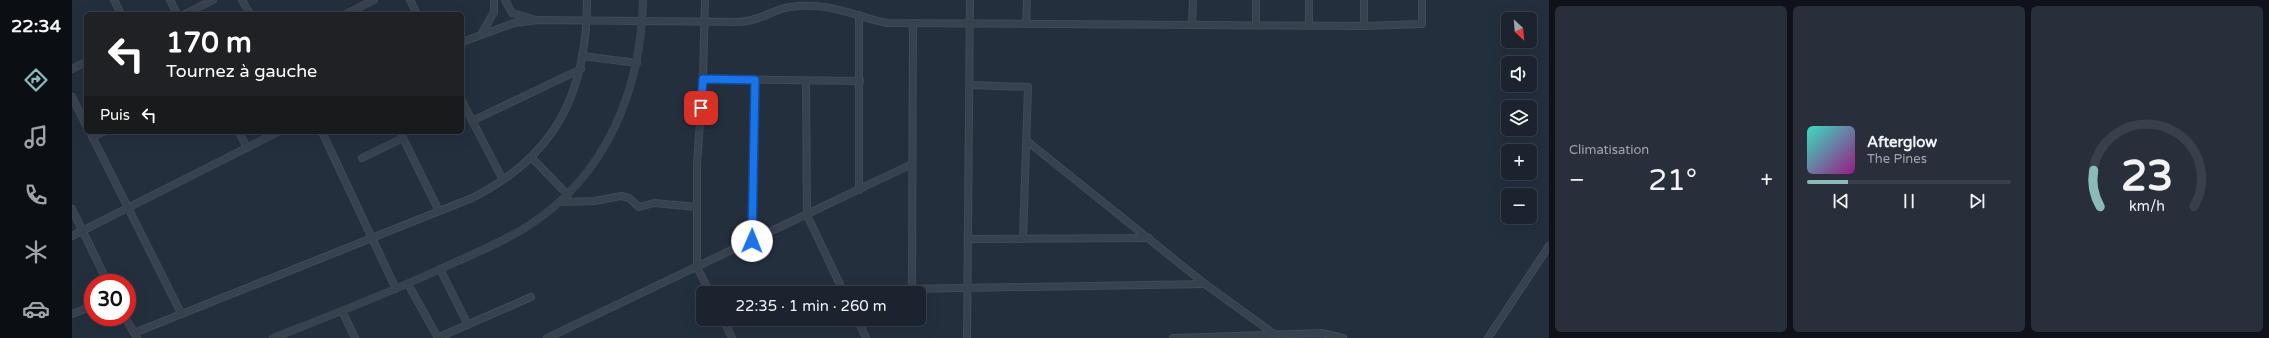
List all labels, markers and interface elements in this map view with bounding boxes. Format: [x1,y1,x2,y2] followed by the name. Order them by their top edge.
[1501,12,1537,48] north arrow
[1501,12,1537,224] map controls
[11,15,61,37] text: 22:34
[166,26,252,60] text: 170 m
[100,28,152,80] icon: left
[1501,56,1537,92] button: sound
[166,60,317,82] text: Tournez à gauche
[22,66,50,94] icon: directions
[684,91,718,125] pin
[690,97,712,119] icon: arrive
[1501,100,1537,136] button: layers
[138,104,160,126] icon: left
[100,106,130,124] text: Puis
[22,123,50,151] icon: music
[1867,133,1937,151] text: Afterglow
[1569,142,1649,158] text: Climatisation
[1501,144,1537,180] button: +
[1867,151,1927,167] text: The Pines
[2121,152,2173,202] text: 23
[1648,162,1697,199] text: 21°
[1569,167,1585,193] text: −
[1761,167,1773,193] text: +
[22,181,50,209] icon: phone
[1501,188,1537,224] button: −
[1830,190,1852,212] icon: previous
[1898,190,1920,212] icon: pause
[1966,190,1988,212] icon: next
[2129,198,2165,215] text: km/h
[731,220,773,262] position arrow
[22,238,50,266] icon: climate
[84,274,136,326] speed limit sign: 30
[22,295,50,323] icon: car
[736,297,886,315] text: 22:35 · 1 min · 260 m

